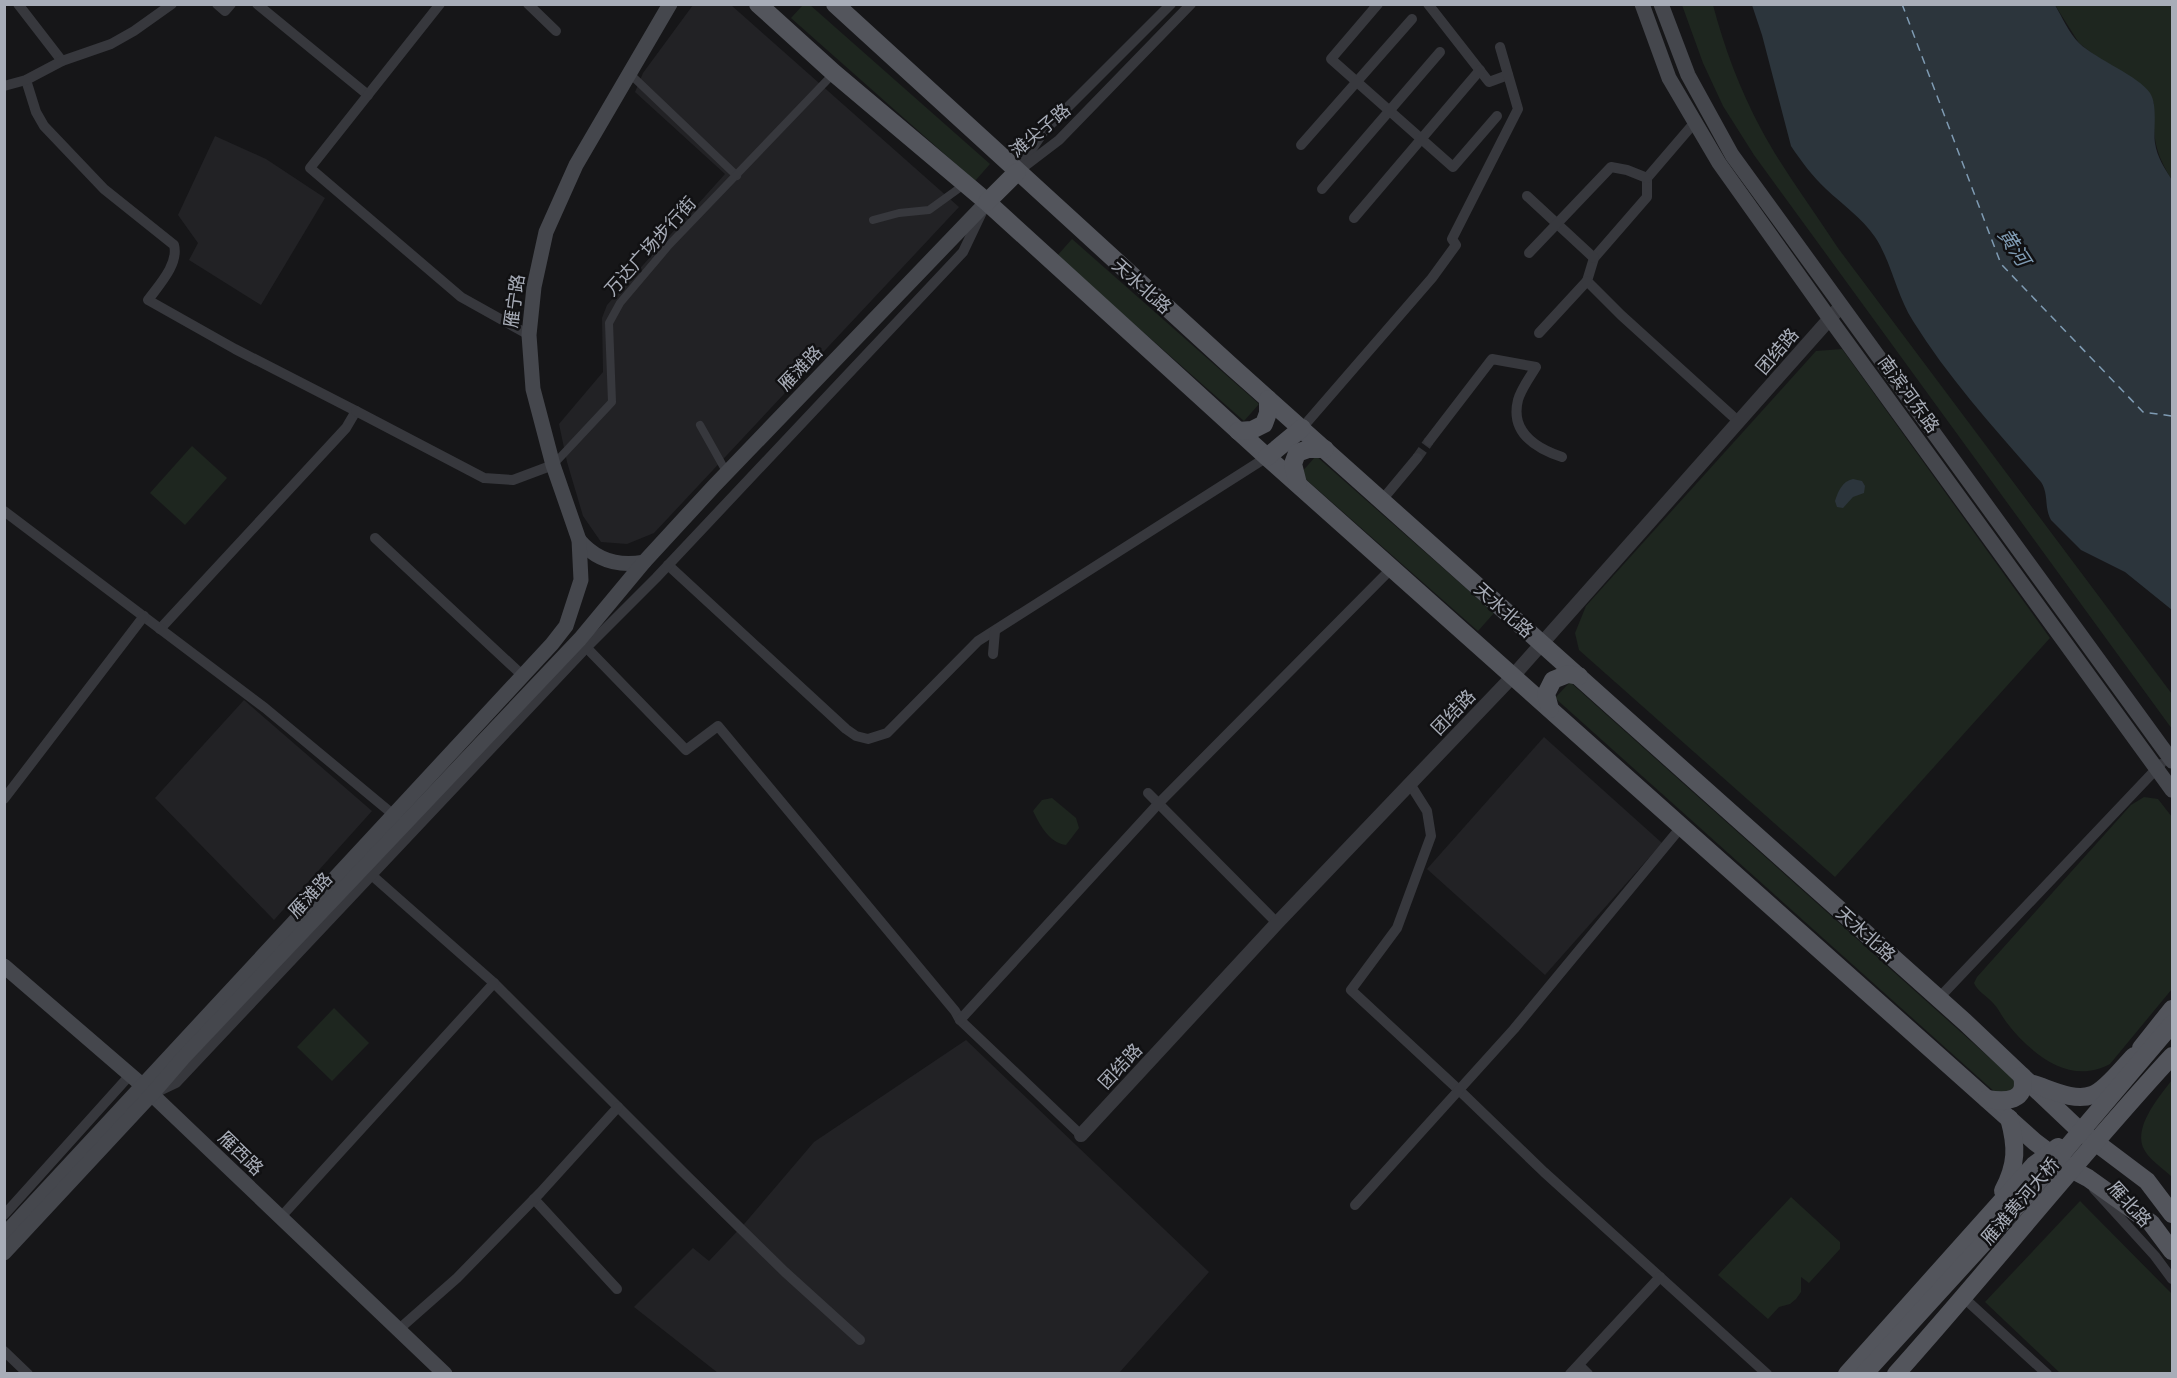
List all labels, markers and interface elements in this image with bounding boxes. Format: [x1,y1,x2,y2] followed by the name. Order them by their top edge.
[1005,98,1075,162] street label: 滩尖子路
[599,191,701,301] street label: 万达广场步行街
[1992,223,2038,274] water label: 黄河
[1108,253,1176,319] street label: 天水北路
[499,273,529,329] street label: 雁宁路
[1751,323,1803,379] street label: 团结路
[773,341,827,395] street label: 雁滩路
[1873,351,1945,437] street label: 南滨河东路
[1470,577,1538,643] street label: 天水北路
[1426,685,1480,739] street label: 团结路
[283,867,337,923] street label: 雁滩路
[1832,901,1900,967] street label: 天水北路
[1093,1038,1147,1094] street label: 团结路
[214,1126,268,1180] street label: 雁西路
[1976,1153,2064,1249] street label: 雁滩黄河大桥
[2103,1176,2157,1232] street label: 雁北路

